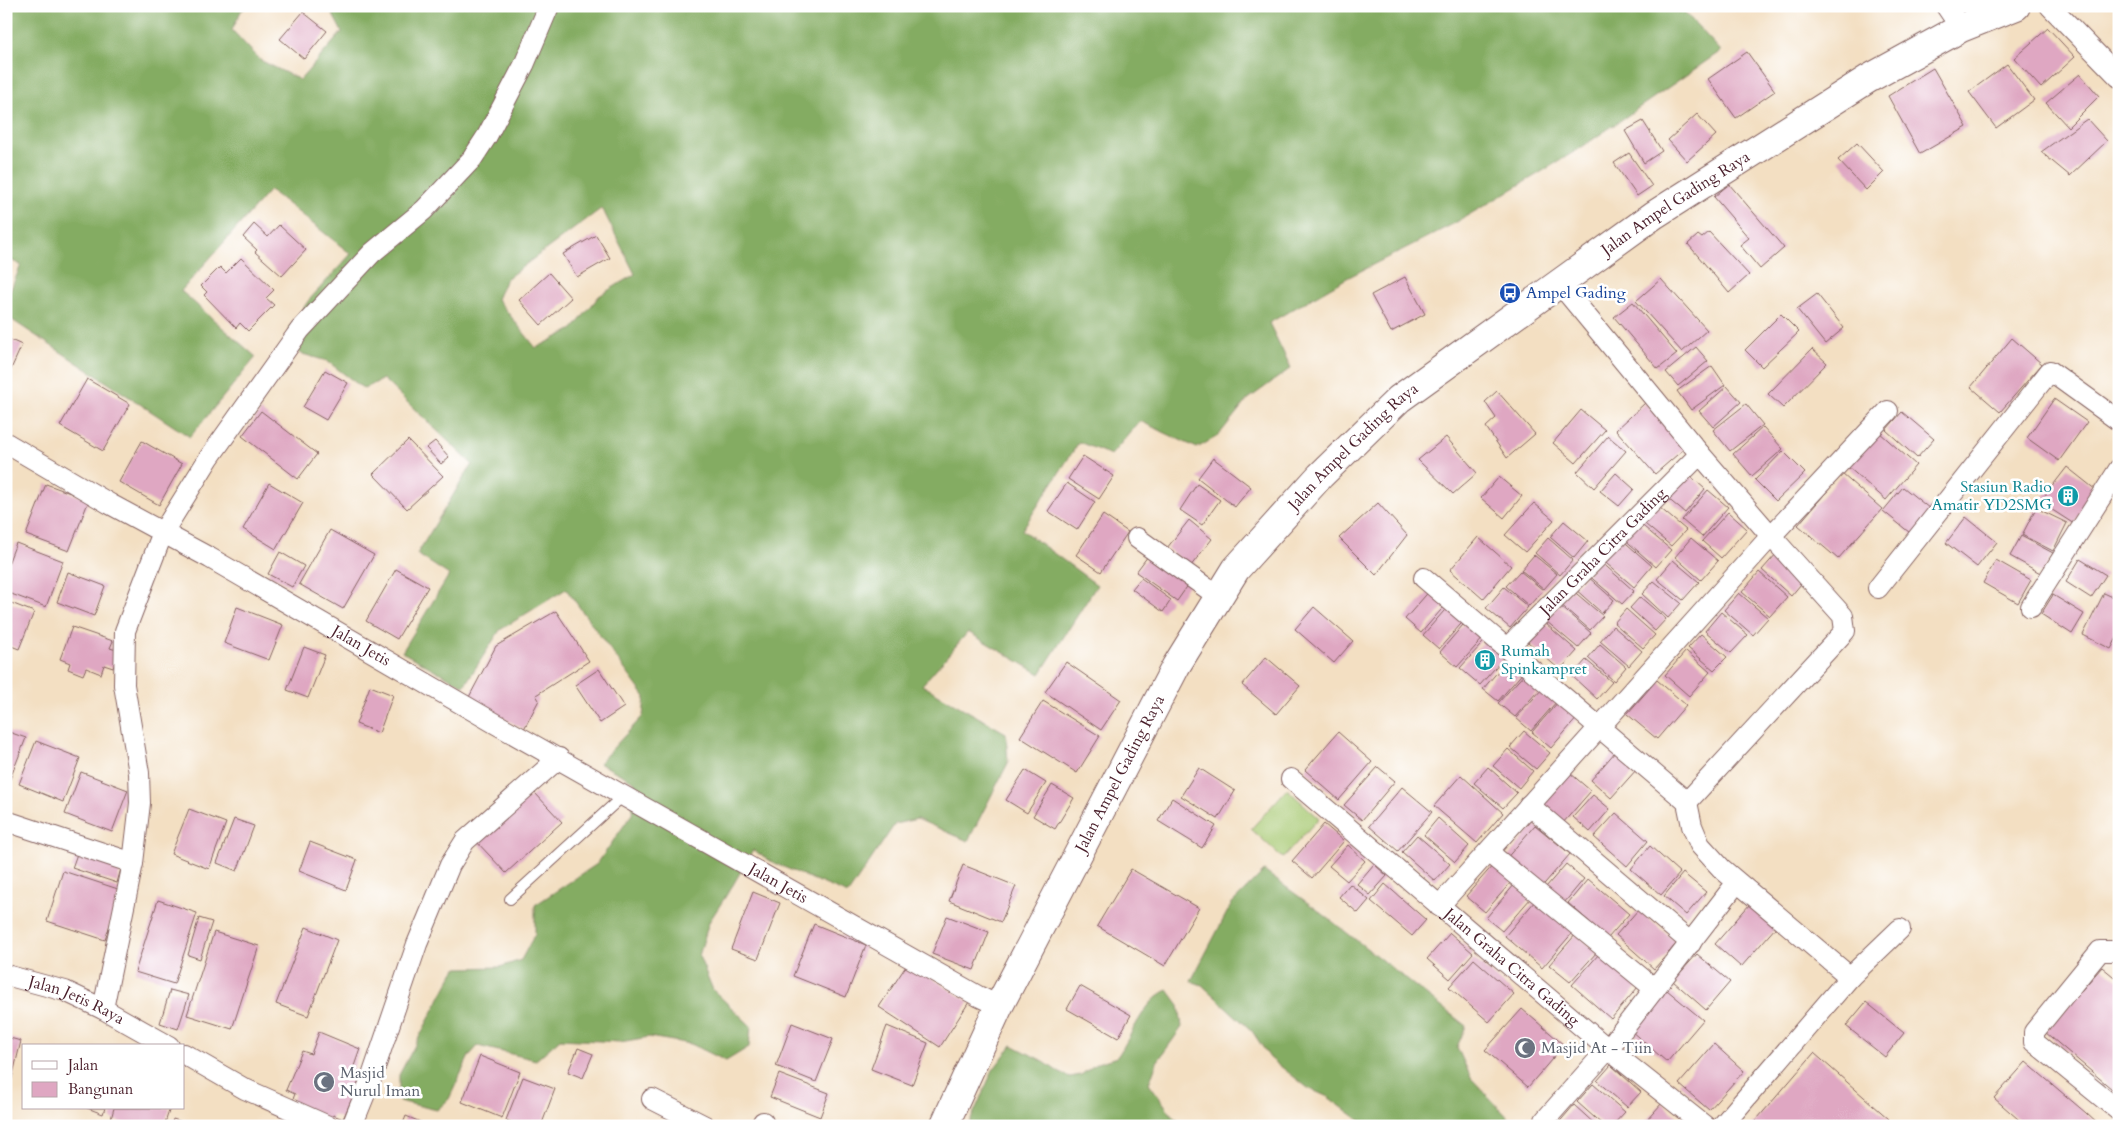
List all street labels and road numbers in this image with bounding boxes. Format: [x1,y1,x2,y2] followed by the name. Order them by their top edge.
[1595,146,1754,262] street label: Jalan Ampel Gading Raya
[1282,378,1423,517] street label: Jalan Ampel Gading Raya
[1533,483,1671,622] street label: Jalan Graha Citra Gading
[326,619,395,671] street label: Jalan Jetis
[1069,691,1170,858] street label: Jalan Ampel Gading Raya
[743,857,812,909] street label: Jalan Jetis
[1438,902,1584,1031] street label: Jalan Graha Citra Gading
[24,970,128,1030] street label: Jalan Jetis Raya

